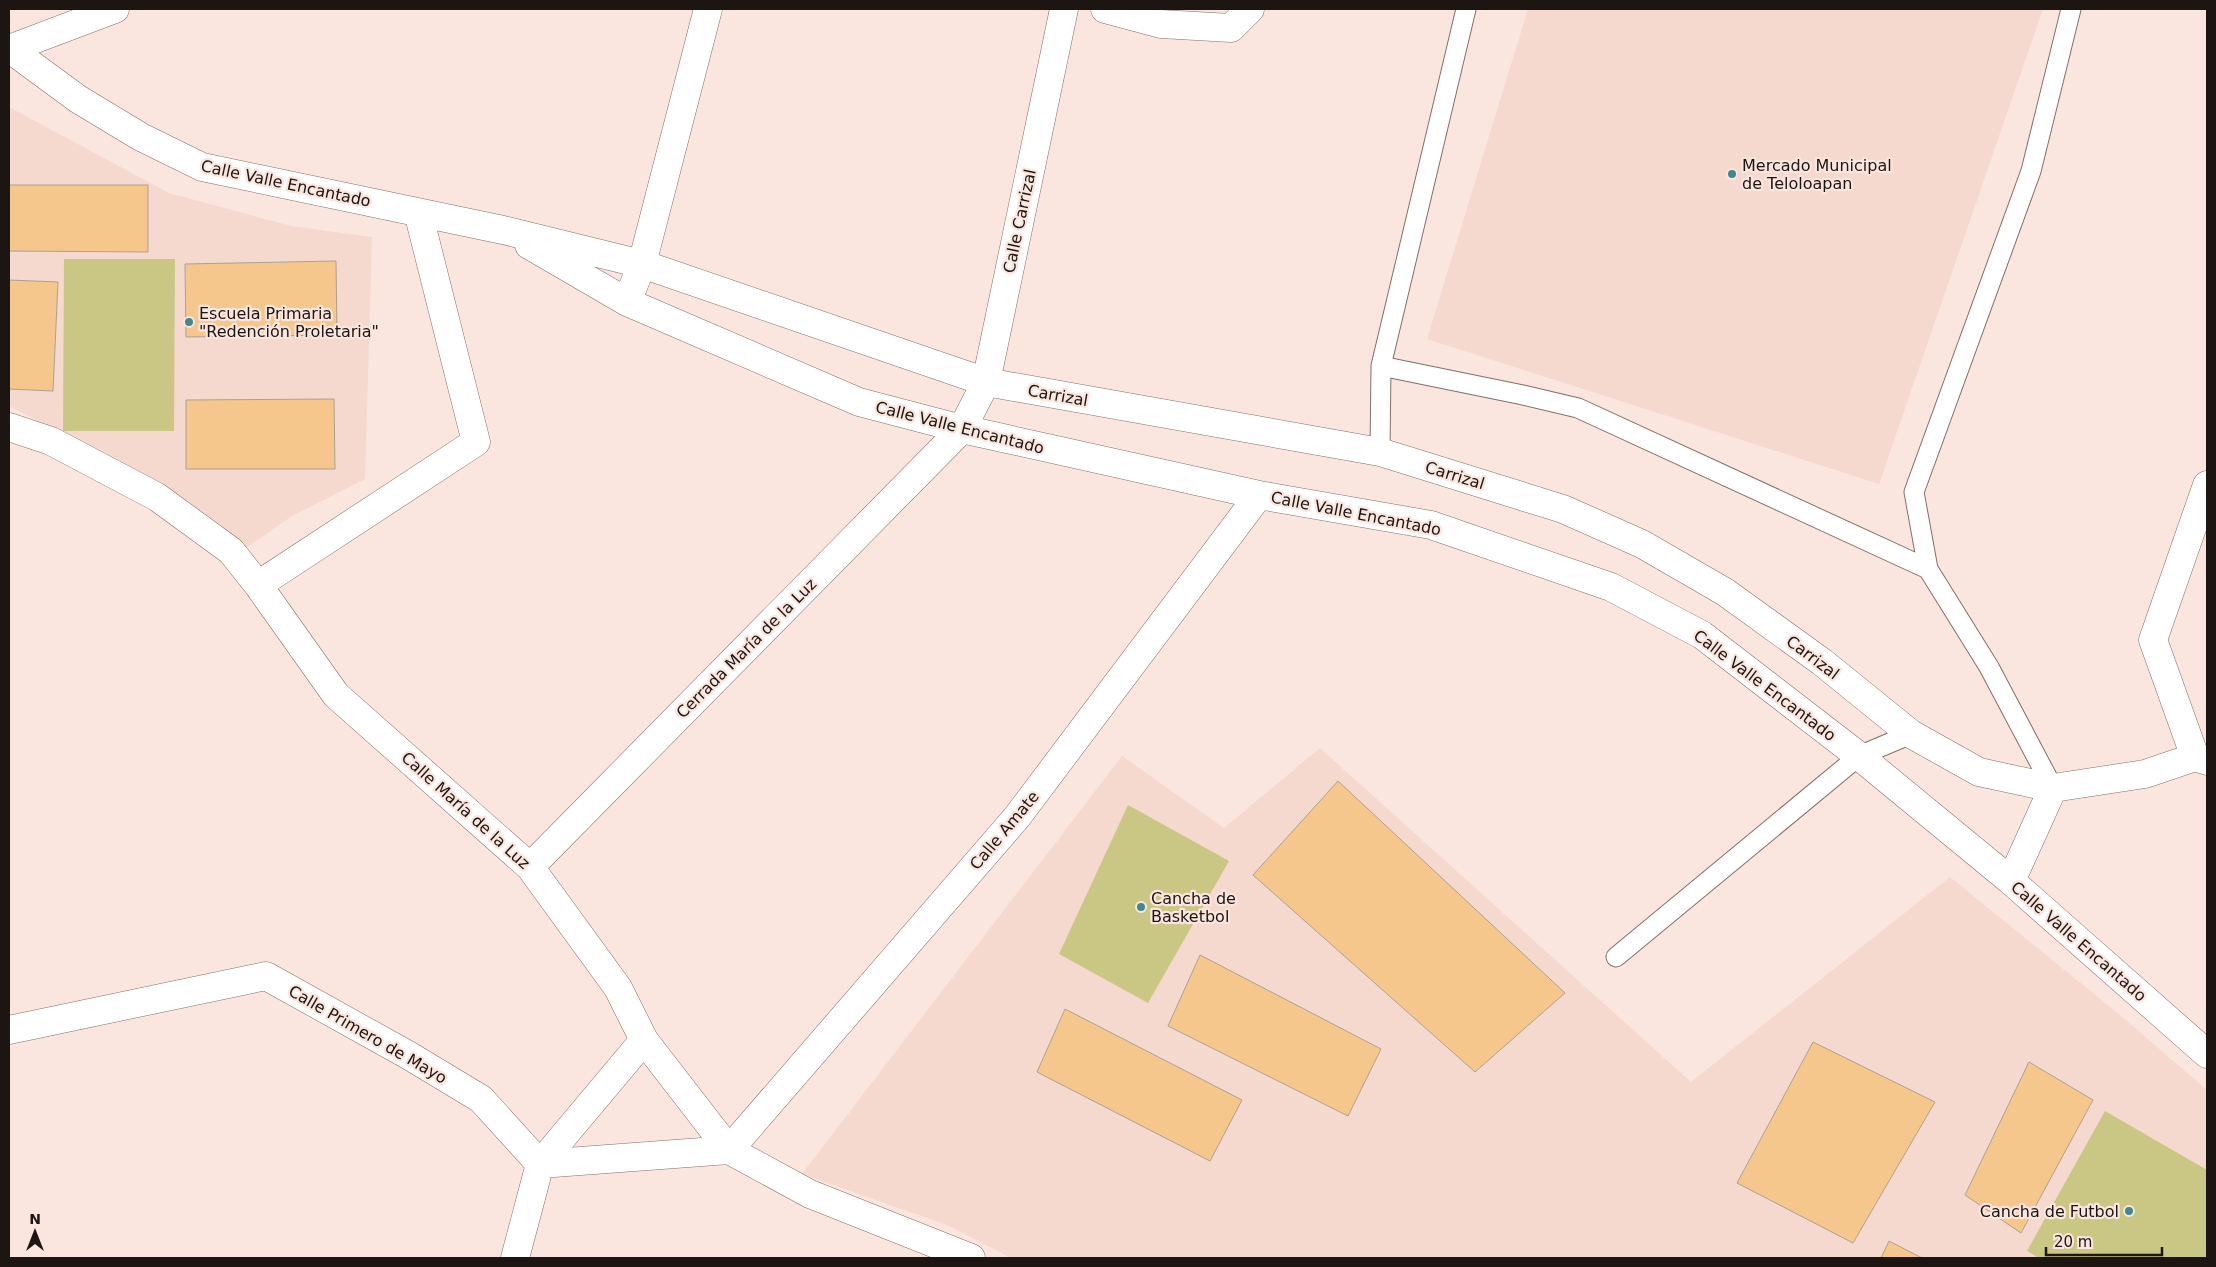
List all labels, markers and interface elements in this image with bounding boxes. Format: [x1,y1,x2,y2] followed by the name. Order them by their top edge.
[199,156,373,211] street label: Calle Valle Encantado
[1742,156,1892,193] place label: Mercado Municipal de Teloloapan
[999,167,1040,275] street label: Calle Carrizal
[1726,168,1738,180] marker: Mercado Municipal de Teloloapan
[199,304,379,341] place label: Escuela Primaria "Redención Proletaria"
[183,316,195,328] marker: Escuela Primaria "Redención Proletaria"
[1026,381,1090,410] street label: Carrizal
[874,397,1046,458] street label: Calle Valle Encantado
[1423,457,1487,493] street label: Carrizal
[1269,488,1443,539] street label: Calle Valle Encantado
[673,575,820,722] street label: Cerrada María de la Luz
[1690,626,1840,745] street label: Calle Valle Encantado
[1783,631,1843,683] street label: Carrizal
[398,748,534,873] street label: Calle María de la Luz
[966,787,1043,874] street label: Calle Amate
[2007,877,2150,1005] street label: Calle Valle Encantado
[1151,889,1236,926] place label: Cancha de Basketbol
[1135,901,1147,913] marker: Cancha de Basketbol
[285,981,450,1088] street label: Calle Primero de Mayo
[1980,1202,2119,1221] place label: Cancha de Futbol
[2123,1205,2135,1217] marker: Cancha de Futbol
[10,1207,60,1257] north arrow
[29,1211,41,1227] text: N
[2046,1224,2162,1256] scale bar
[2054,1233,2092,1251] text: 20 m

